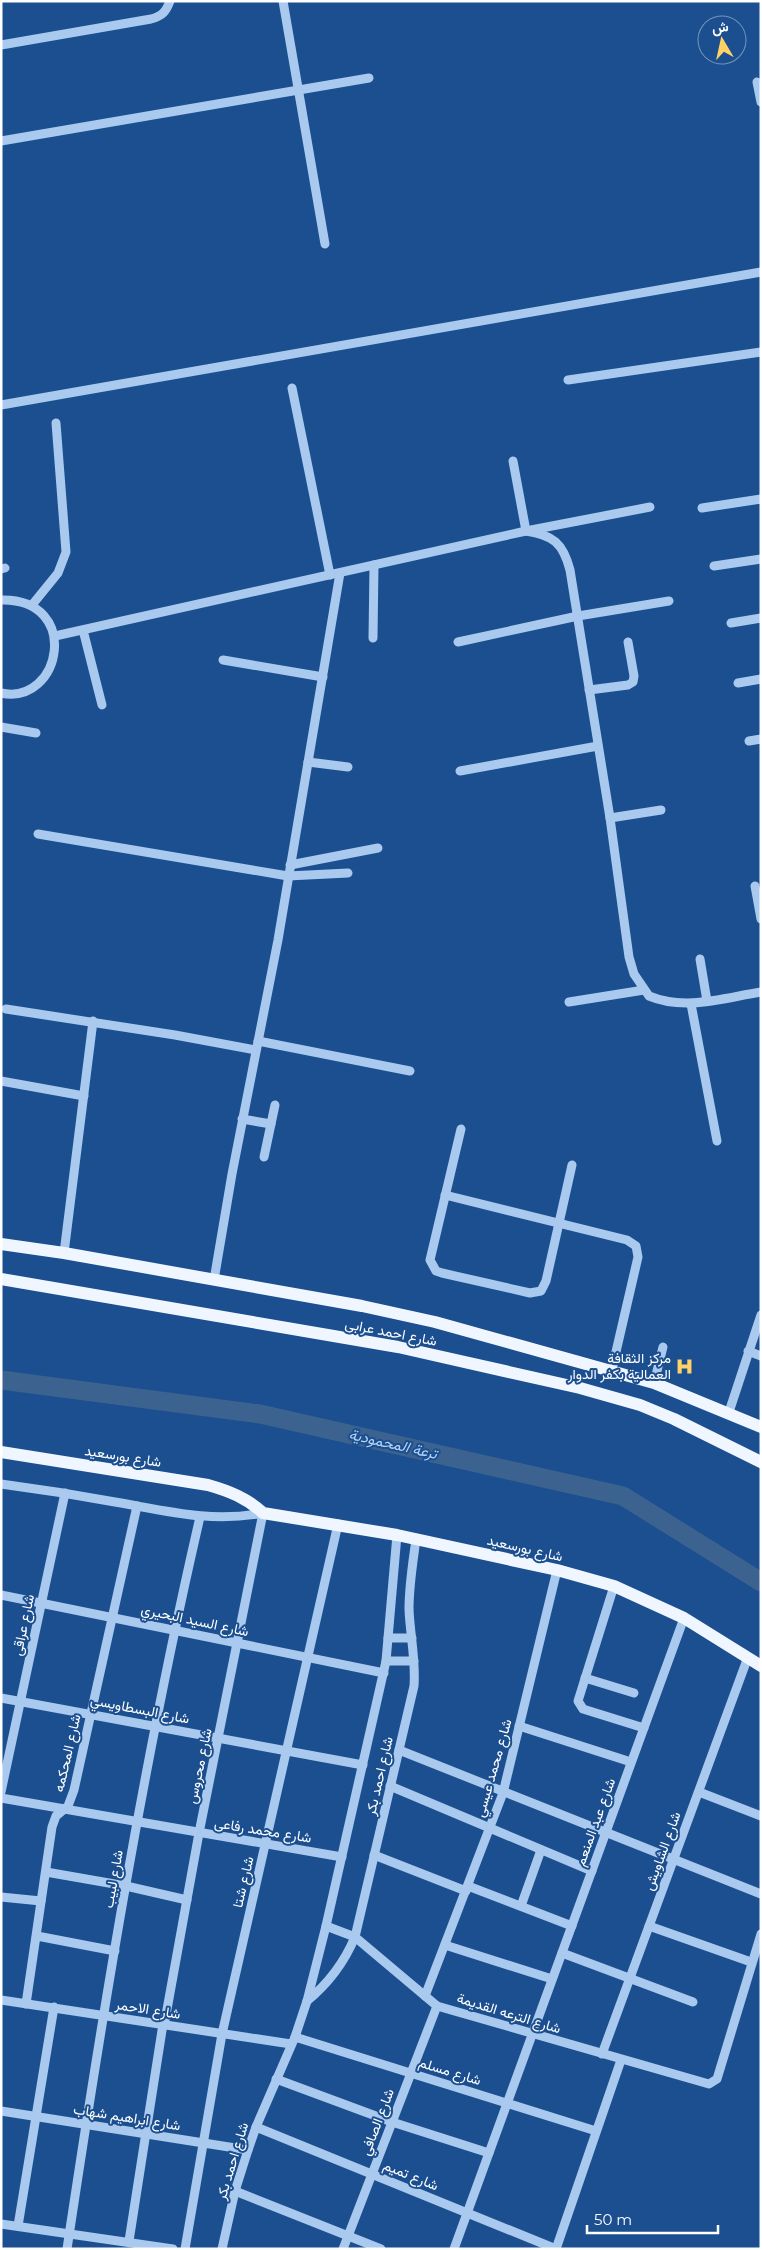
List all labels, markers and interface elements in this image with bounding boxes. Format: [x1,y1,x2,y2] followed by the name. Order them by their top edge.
[697,15,747,65] north arrow
[710,17,730,37] text: ش
[343,1314,438,1352] street label: شارع احمد عرابى
[567,1349,671,1383] place label: مركز الثقافة العمالية بكفر الدوار
[675,1356,695,1376] hospital icon: مركز الثقافة العمالية بكفر الدوار
[347,1424,442,1463] water label: ترعة المحمودية
[83,1441,163,1473] street label: شارع بورسعيد
[485,1531,565,1567] street label: شارع بورسعيد
[8,1593,40,1658] street label: شارع عراقى
[139,1600,250,1643] street label: شارع السيد البحيري
[88,1691,191,1730] street label: شارع البسطاويسي
[49,1712,87,1794] street label: شارع المحكمه
[470,1717,518,1820] street label: شارع محمد عيسي
[182,1727,218,1806] street label: شارع محروس
[361,1735,399,1819] street label: شارع احمد بكر
[571,1776,621,1869] street label: شارع عبد المنعم
[639,1809,686,1894] street label: شارع الشاويش
[213,1813,313,1849] street label: شارع محمد رفاعى
[99,1848,129,1910] street label: شارع لبيب
[228,1855,260,1910] street label: شارع شتا
[454,1989,563,2039] street label: شارع الترعه القديمة
[113,1995,182,2025] street label: شارع الاحمر
[416,2053,483,2091] street label: شارع مسلم
[356,2086,401,2159] street label: شارع الصافي
[72,2100,182,2136] street label: شارع ابراهيم شهاب
[211,2120,254,2204] street label: شارع احمد بكر
[380,2156,441,2196] street label: شارع تميم
[587,2202,718,2234] scale bar
[594,2210,632,2229] text: 50 m

